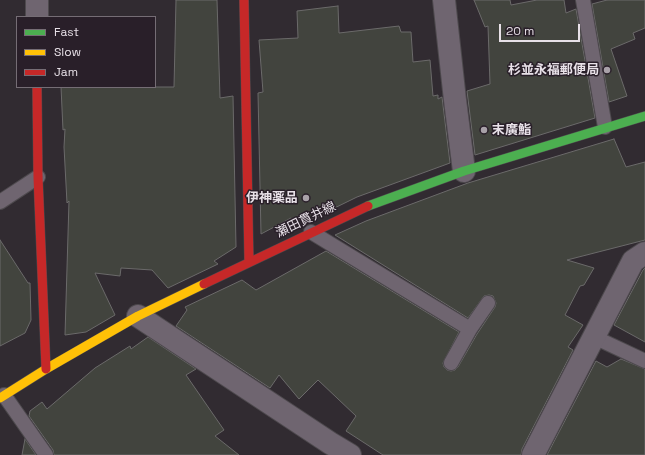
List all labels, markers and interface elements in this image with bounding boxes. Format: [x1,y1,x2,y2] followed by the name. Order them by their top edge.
[16,16,156,88] legend
[501,16,582,42] scale bar
[506,23,534,39] text: 20 m
[54,24,79,40] text: Fast
[54,44,81,60] text: Slow
[508,62,599,78] place label: 杉並永福郵便局
[54,64,78,80] text: Jam
[602,65,612,75] marker: 杉並永福郵便局
[492,122,531,138] place label: 末廣鮨
[479,125,489,135] marker: 末廣鮨
[246,190,298,206] place label: 伊神薬品
[301,193,311,203] marker: 伊神薬品
[273,199,339,241] street label: 瀬田貫井線

